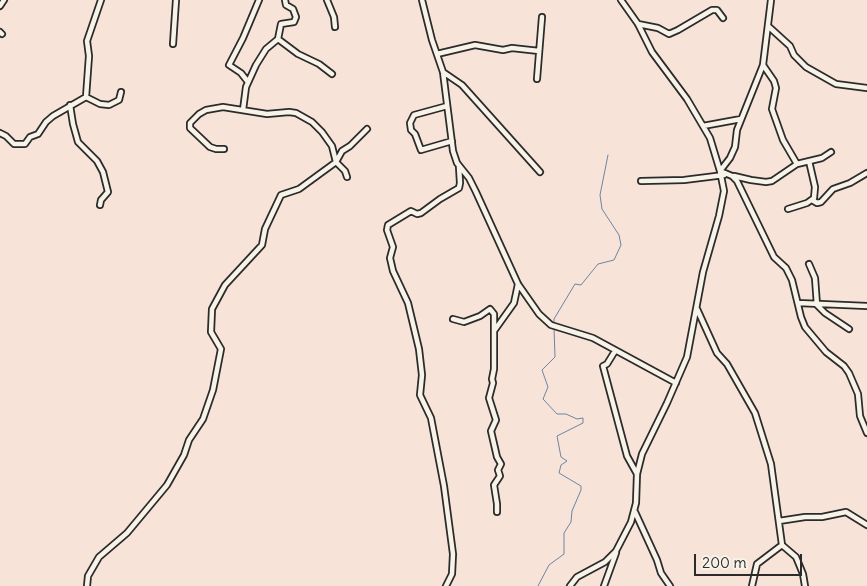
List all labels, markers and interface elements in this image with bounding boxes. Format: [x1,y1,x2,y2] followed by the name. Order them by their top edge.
[697,544,804,576] scale bar
[702,553,747,572] text: 200 m

